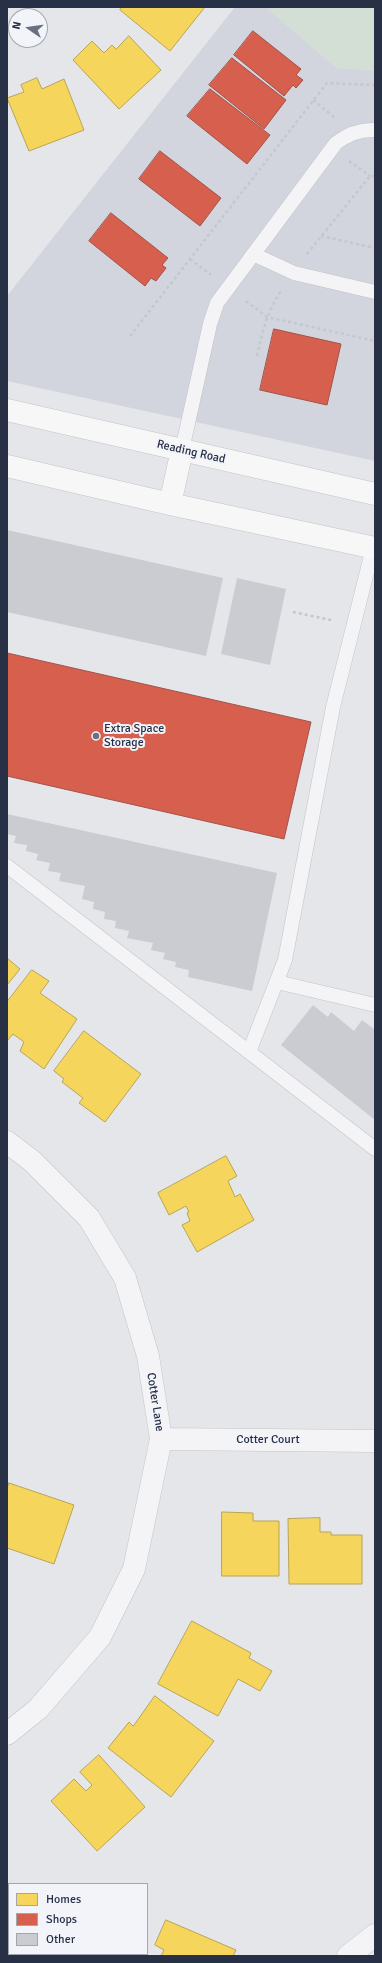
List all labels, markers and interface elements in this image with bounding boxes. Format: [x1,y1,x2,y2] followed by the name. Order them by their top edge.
[8,8,48,48] north arrow
[10,20,24,31] text: N
[155,437,227,467] street label: Reading Road
[104,722,164,750] place label: Extra Space Storage
[91,731,101,741] marker: Extra Space Storage
[143,1372,167,1432] street label: Cotter Lane
[236,1433,300,1447] street label: Cotter Court
[8,1883,148,1955] legend
[46,1892,81,1907] text: Homes
[46,1912,77,1927] text: Shops
[46,1932,75,1947] text: Other

